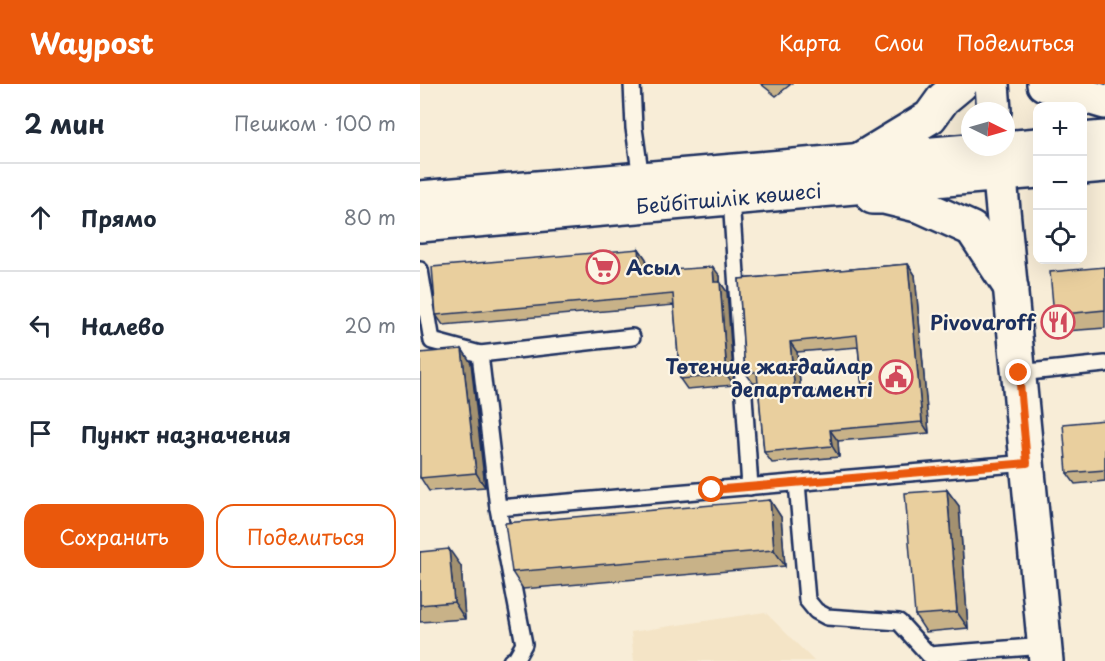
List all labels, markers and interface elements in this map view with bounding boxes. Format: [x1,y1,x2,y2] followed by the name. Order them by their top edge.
[30,21,154,64] text: Waypost
[779,26,841,58] text: Карта
[874,26,924,58] text: Слои
[957,26,1075,58] text: Поделиться
[961,102,1015,156] north arrow
[1033,102,1087,264] map controls
[1033,102,1087,156] button: +
[24,104,105,143] text: 2 мин
[234,108,396,138] text: Пешком · 100 m
[1033,156,1087,210] button: −
[635,175,823,221] street label: Бейбітшілік көшесі
[24,201,57,234] icon: ahead
[81,201,156,234] text: Прямо
[344,202,396,232] text: 80 m
[1033,210,1087,264] button: locate
[585,249,621,285] supermarket icon: Асыл
[626,252,681,282] place label: Асыл
[1040,304,1076,340] restaurant icon: Pivovaroff
[930,307,1037,337] place label: Pivovaroff
[24,309,57,342] icon: left
[81,309,164,342] text: Налево
[344,310,396,340] text: 20 m
[665,351,873,404] place label: Төтенше жағдайлар департаменті
[878,359,914,395] public building icon: Төтенше жағдайлар департаменті
[1005,359,1031,385] route end
[24,417,57,450] icon: arrive
[81,417,291,450] text: Пункт назначения
[698,476,724,502] route start
[24,504,204,568] button: Сохранить
[216,504,396,568] button: Поделиться

